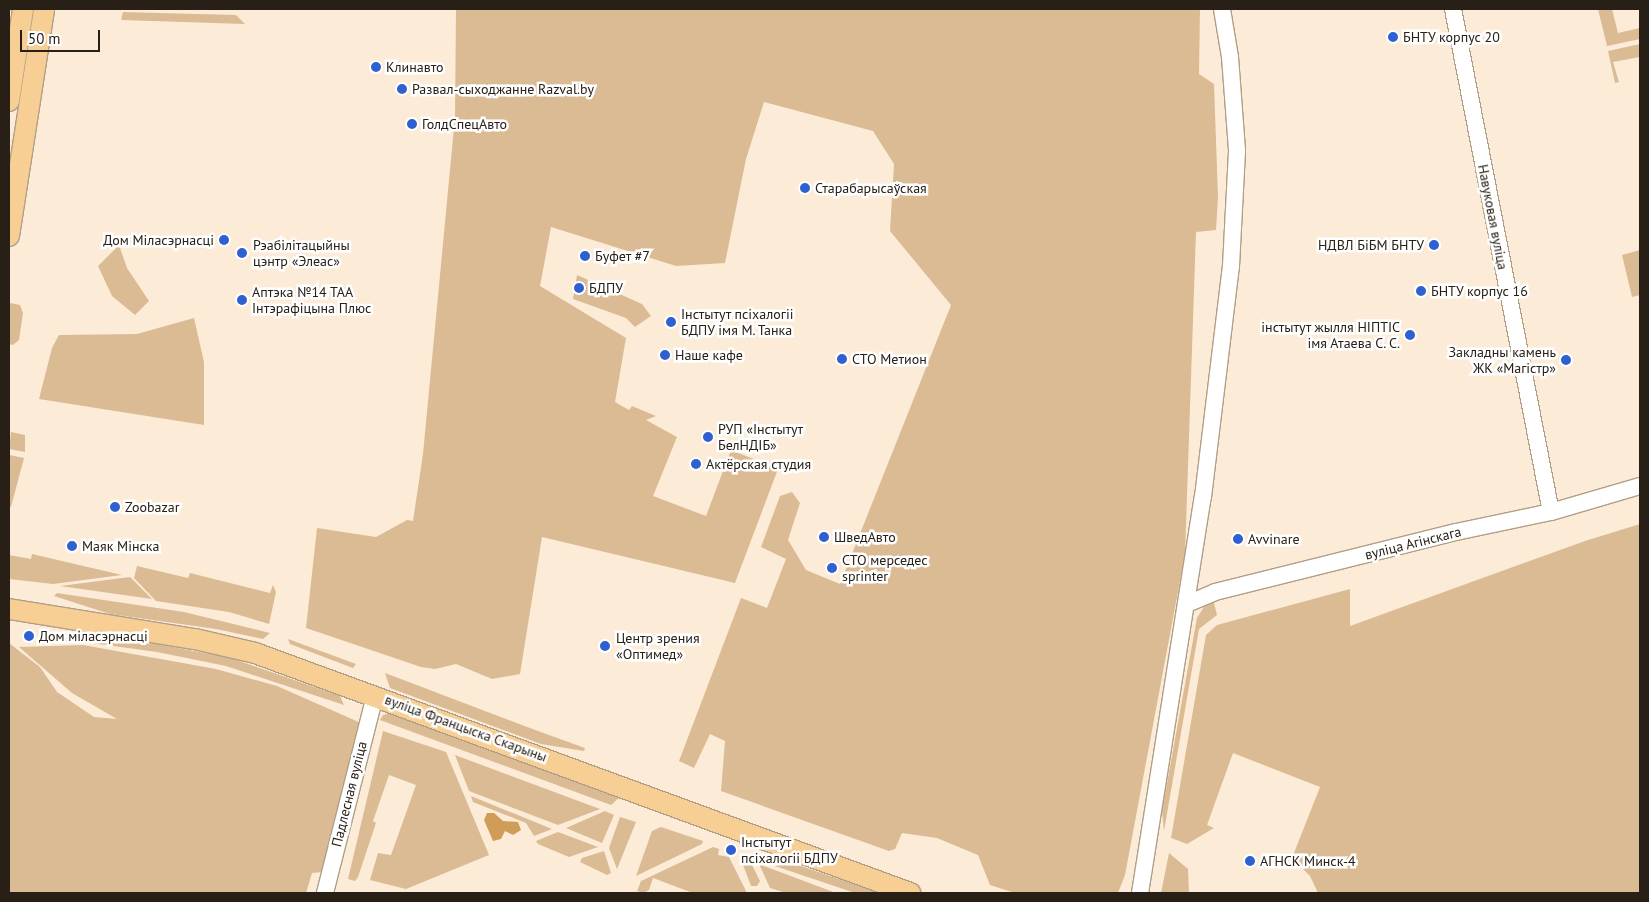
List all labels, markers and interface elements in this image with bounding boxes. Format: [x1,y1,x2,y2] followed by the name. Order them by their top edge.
[22,20,102,52] scale bar
[28,29,61,48] text: 50 m
[1403,29,1500,45] place label: БНТУ корпус 20
[1387,31,1399,43] marker: БНТУ корпус 20
[386,59,444,75] place label: Клинавто
[370,61,382,73] marker: Клинавто
[412,81,594,97] place label: Развал-сыходжанне Razval.by
[396,83,408,95] marker: Развал-сыходжанне Razval.by
[422,116,507,132] place label: ГолдСпецАвто
[406,118,418,130] marker: ГолдСпецАвто
[1475,163,1511,271] street label: Навуковая вуліца
[815,180,927,196] place label: Старабарысаўская
[799,182,811,194] marker: Старабарысаўская
[103,232,214,248] place label: Дом Міласэрнасці
[218,234,230,246] marker: Дом Міласэрнасці
[253,237,350,270] place label: Рэабілітацыйны цэнтр «Элеас»
[1318,237,1424,253] place label: НДВЛ БіБМ БНТУ
[1428,239,1440,251] marker: НДВЛ БіБМ БНТУ
[235,246,249,260] marker: Рэабілітацыйны цэнтр «Элеас»
[595,248,650,264] place label: Буфет #7
[579,250,591,262] marker: Буфет #7
[589,280,623,296] place label: БДПУ
[573,282,585,294] marker: БДПУ
[1431,283,1528,299] place label: БНТУ корпус 16
[252,284,371,316] place label: Аптэка №14 ТАА Інтэрафіцына Плюс
[1415,285,1427,297] marker: БНТУ корпус 16
[236,294,248,306] marker: Аптэка №14 ТАА Інтэрафіцына Плюс
[681,306,794,338] place label: Інстытут псіхалогіі БДПУ імя М. Танка
[665,316,677,328] marker: Інстытут псіхалогіі БДПУ імя М. Танка
[1261,319,1400,352] place label: інстытут жылля НІПТІС імя Атаева С. С.
[1404,329,1416,341] marker: інстытут жылля НІПТІС імя Атаева С. С.
[1448,344,1556,377] place label: Закладны камень ЖК «Магістр»
[675,347,743,363] place label: Наше кафе
[659,349,671,361] marker: Наше кафе
[852,351,927,367] place label: СТО Метион
[836,353,848,365] marker: СТО Метион
[1560,354,1572,366] marker: Закладны камень ЖК «Магістр»
[718,421,803,454] place label: РУП «Інстытут БелНДІБ»
[702,431,714,443] marker: РУП «Інстытут БелНДІБ»
[706,456,811,472] place label: Актёрская студия
[690,458,702,470] marker: Актёрская студия
[125,499,179,515] place label: Zoobazar
[109,501,121,513] marker: Zoobazar
[1363,523,1463,563] street label: вуліца Агінскага
[834,529,896,545] place label: ШведАвто
[818,531,830,543] marker: ШведАвто
[1248,531,1300,547] place label: Avvinare
[1232,533,1244,545] marker: Avvinare
[82,538,159,554] place label: Маяк Мінска
[66,540,78,552] marker: Маяк Мінска
[842,552,928,584] place label: СТО мерседес sprinter
[826,562,838,574] marker: СТО мерседес sprinter
[39,628,148,644] place label: Дом міласэрнасці
[23,630,35,642] marker: Дом міласэрнасці
[616,630,700,662] place label: Центр зрения «Оптимед»
[598,639,612,653] marker: Центр зрения «Оптимед»
[383,691,549,765] street label: вуліца Францыска Скарыны
[328,740,370,848] street label: Падлесная вуліца
[741,834,838,866] place label: Інстытут псіхалогіі БДПУ
[725,844,737,856] marker: Інстытут псіхалогіі БДПУ
[1260,853,1356,869] place label: АГНСК Минск-4
[1244,855,1256,867] marker: АГНСК Минск-4

